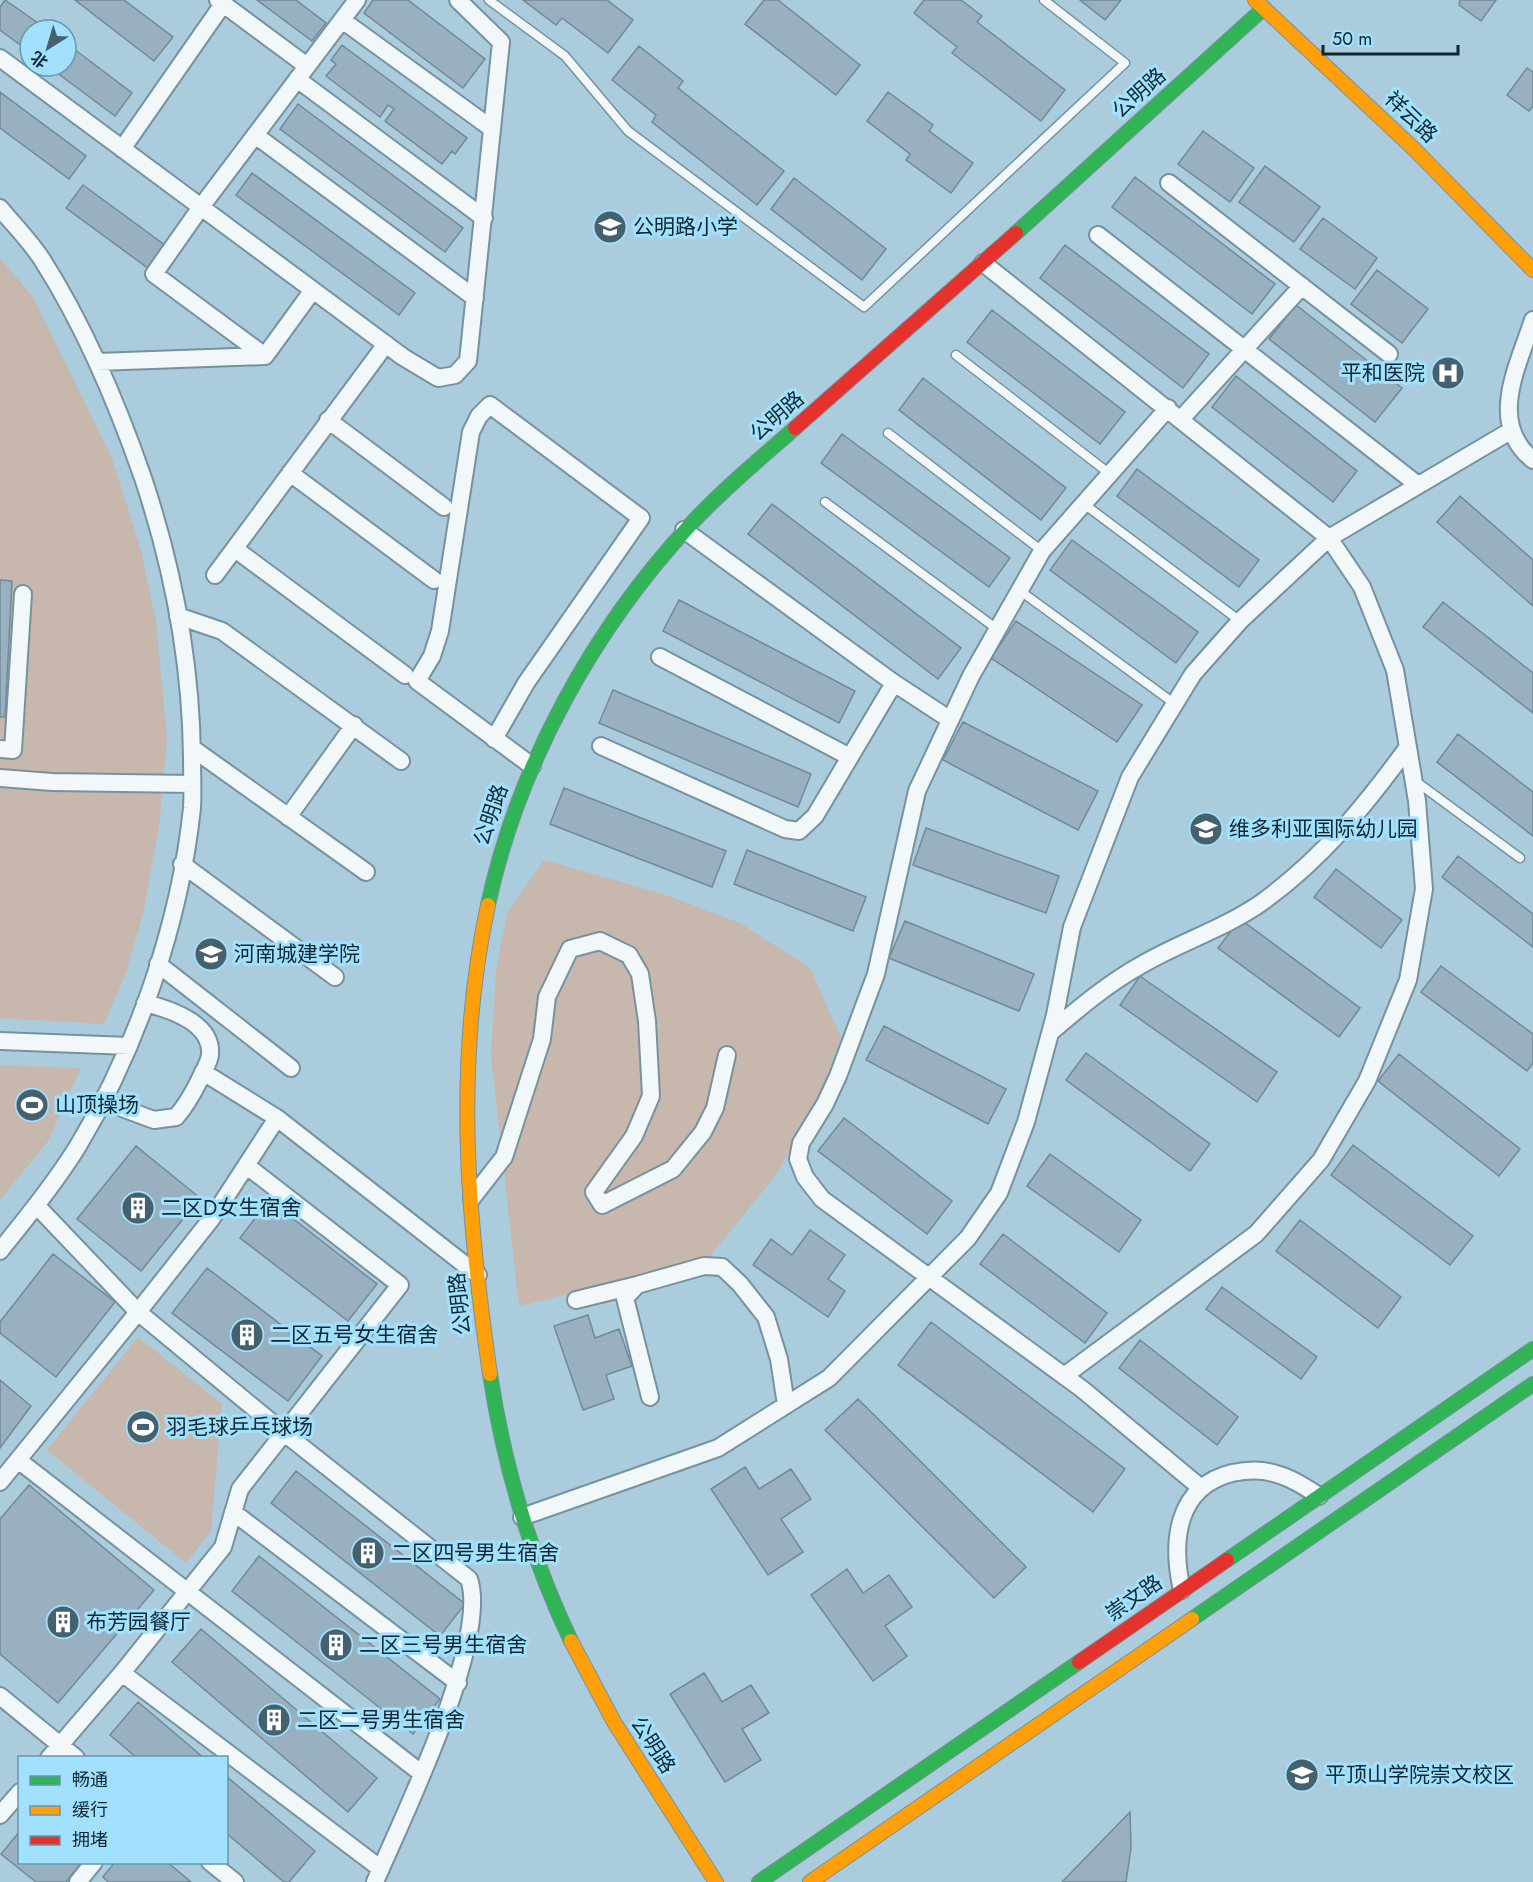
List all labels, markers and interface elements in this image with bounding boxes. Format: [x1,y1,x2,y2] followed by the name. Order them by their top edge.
[18,18,78,78] north arrow
[1323,18,1458,56] scale bar
[1332,26,1372,52] text: 50 m
[26,46,53,74] text: 北
[1106,61,1172,125] street label: 公明路
[1378,84,1444,150] street label: 祥云路
[592,209,628,245] school or university icon: 公明路小学
[633,212,738,242] place label: 公明路小学
[1430,355,1466,391] hospital icon: 平和医院
[1341,358,1425,388] place label: 平和医院
[743,384,811,448] street label: 公明路
[467,780,515,850] street label: 公明路
[1188,811,1224,847] school or university icon: 维多利亚国际幼儿园
[1229,814,1418,844] place label: 维多利亚国际幼儿园
[193,936,229,972] school or university icon: 河南城建学院
[234,939,360,969] place label: 河南城建学院
[14,1087,50,1123] sports icon: 山顶操场
[55,1090,139,1120] place label: 山顶操场
[120,1190,156,1226] building icon: 二区D女生宿舍
[161,1193,301,1223] place label: 二区D女生宿舍
[442,1271,478,1337] street label: 公明路
[229,1317,265,1353] building icon: 二区五号女生宿舍
[270,1320,438,1350] place label: 二区五号女生宿舍
[125,1409,161,1445] sports icon: 羽毛球乒乓球场
[166,1412,313,1442] place label: 羽毛球乒乓球场
[350,1535,386,1571] building icon: 二区四号男生宿舍
[391,1538,559,1568] place label: 二区四号男生宿舍
[1100,1568,1168,1628] street label: 崇文路
[45,1604,81,1640] building icon: 布芳园餐厅
[86,1607,191,1637] place label: 布芳园餐厅
[318,1627,354,1663] building icon: 二区三号男生宿舍
[359,1630,527,1660] place label: 二区三号男生宿舍
[256,1702,292,1738] building icon: 二区二号男生宿舍
[297,1705,465,1735] place label: 二区二号男生宿舍
[623,1710,683,1780] street label: 公明路
[18,1756,228,1864] legend
[1284,1757,1320,1793] school or university icon: 平顶山学院崇文校区
[1325,1760,1514,1790] place label: 平顶山学院崇文校区
[72,1767,108,1793] text: 畅通
[72,1797,108,1823] text: 缓行
[72,1827,108,1853] text: 拥堵

